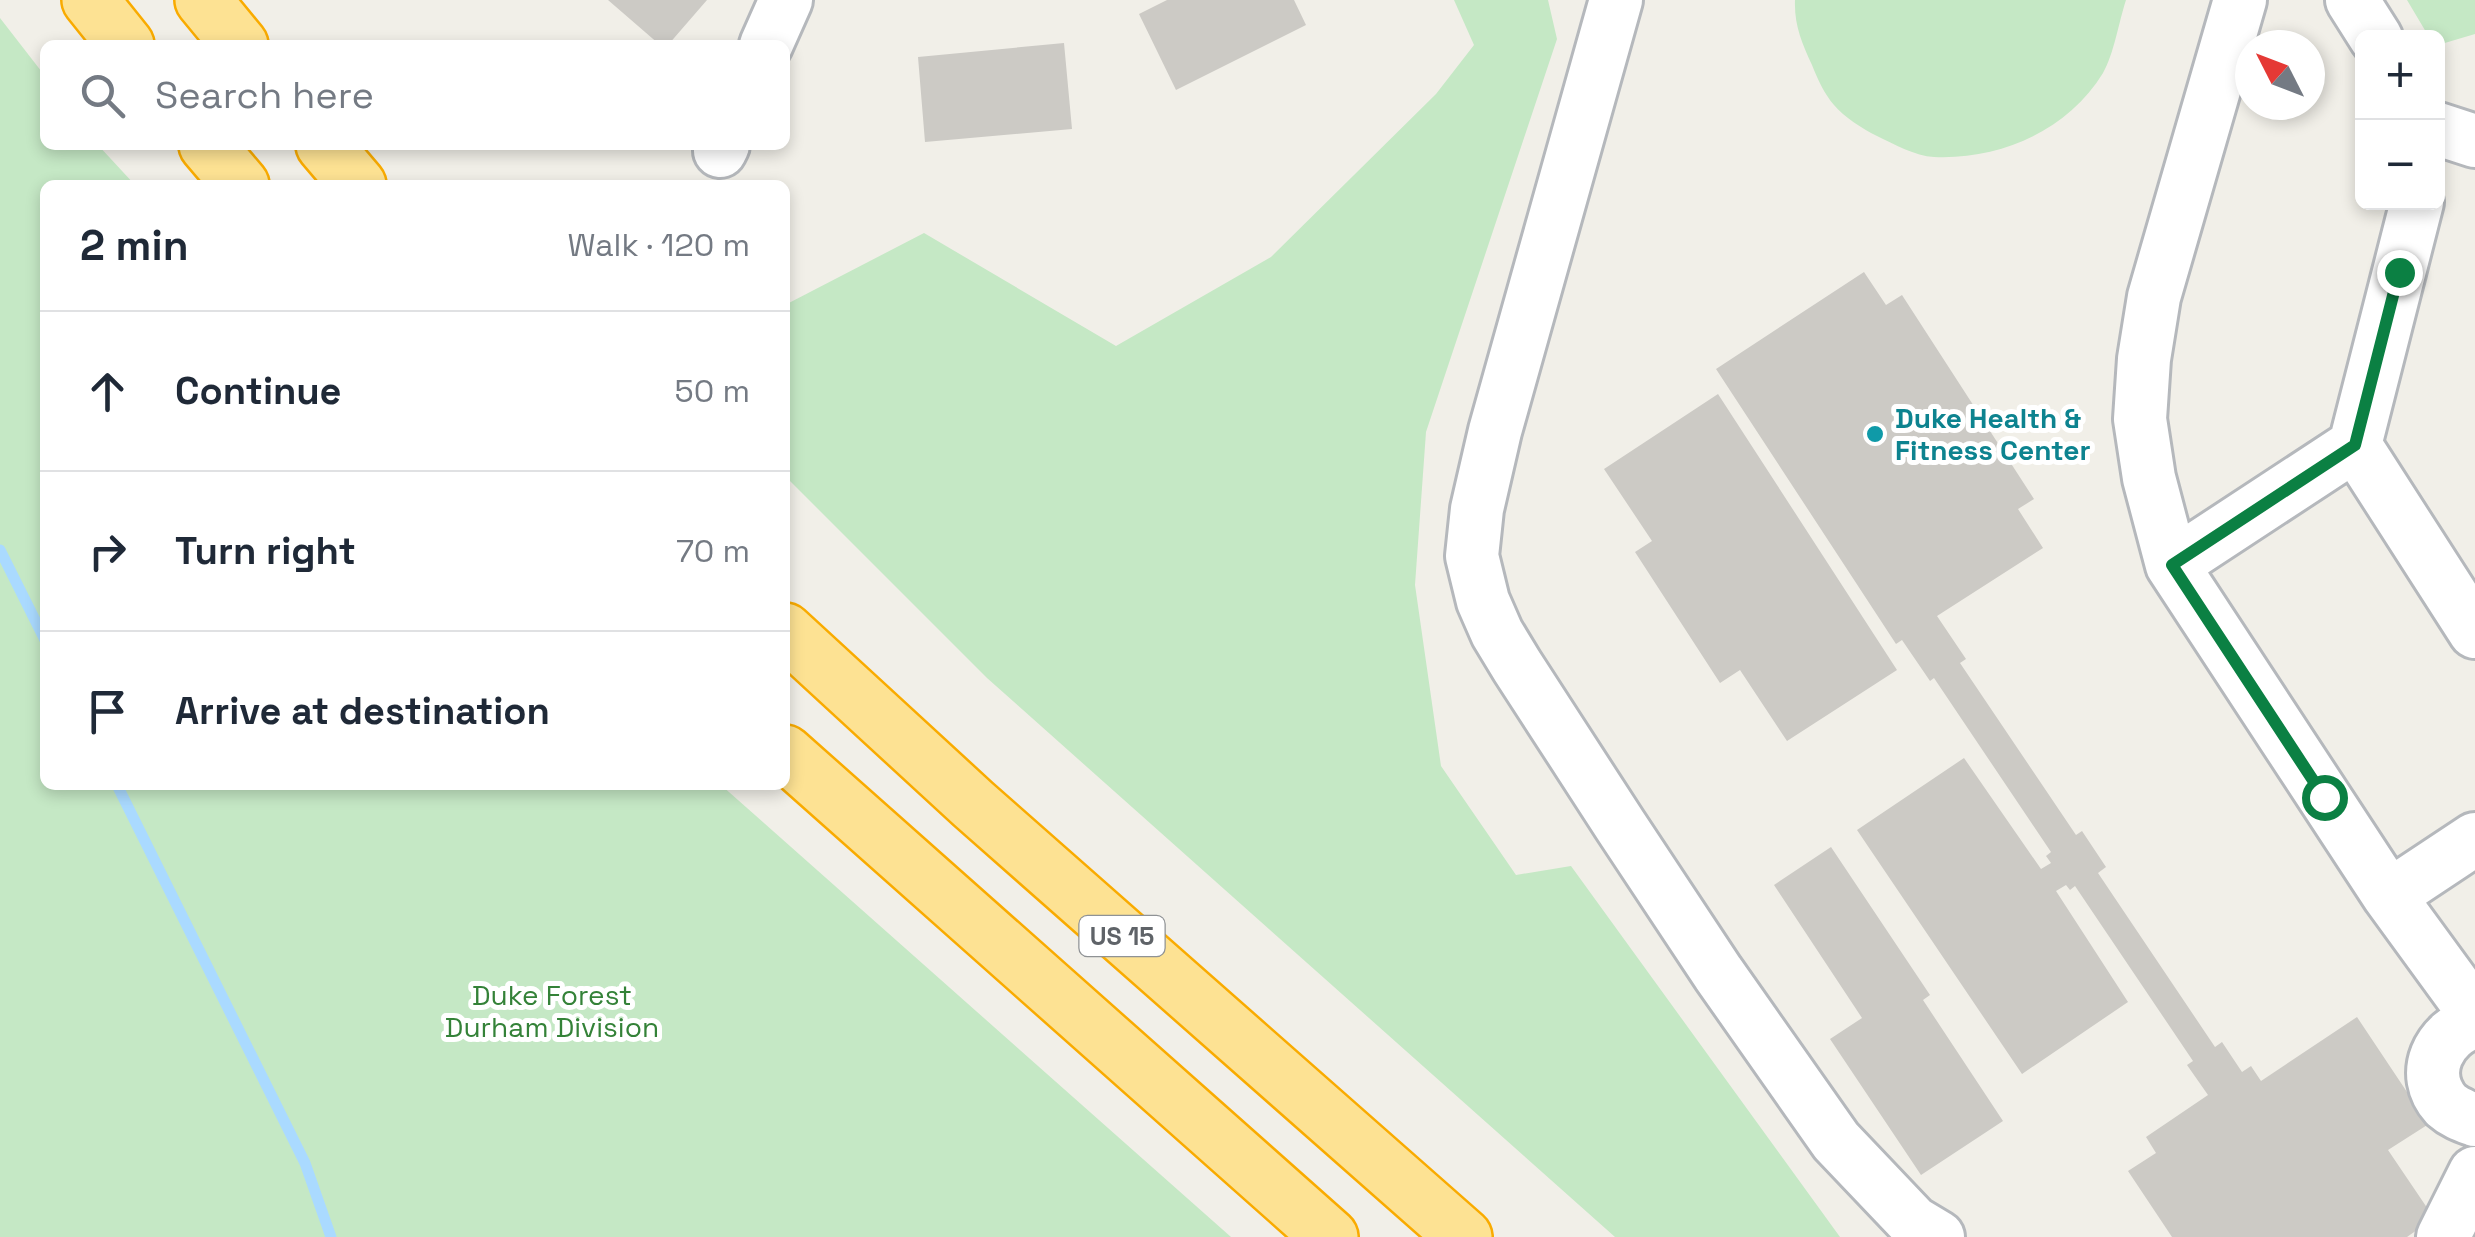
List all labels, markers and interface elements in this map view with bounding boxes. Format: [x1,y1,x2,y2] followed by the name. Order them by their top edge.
[2235,30,2325,120] north arrow
[2355,30,2445,210] map controls
[2355,30,2445,120] button: +
[40,40,790,150] search box
[75,68,130,123] icon: search
[155,71,374,119] text: Search here
[2355,120,2445,210] button: −
[80,219,189,272] text: 2 min
[568,225,750,265] text: Walk · 120 m
[2377,250,2423,296] route end
[80,364,135,419] icon: ahead
[175,367,341,415] text: Continue
[675,371,750,411] text: 50 m
[1895,400,2091,468] place label: Duke Health & Fitness Center
[1864,423,1886,445] marker: Duke Health & Fitness Center
[80,524,135,579] icon: right
[175,527,356,575] text: Turn right
[676,531,750,571] text: 70 m
[80,684,135,739] icon: arrive
[175,687,550,735] text: Arrive at destination
[2302,775,2348,821] route start
[1080,916,1164,956] road number: US 15
[445,977,659,1045] park label: Duke Forest Durham Division

